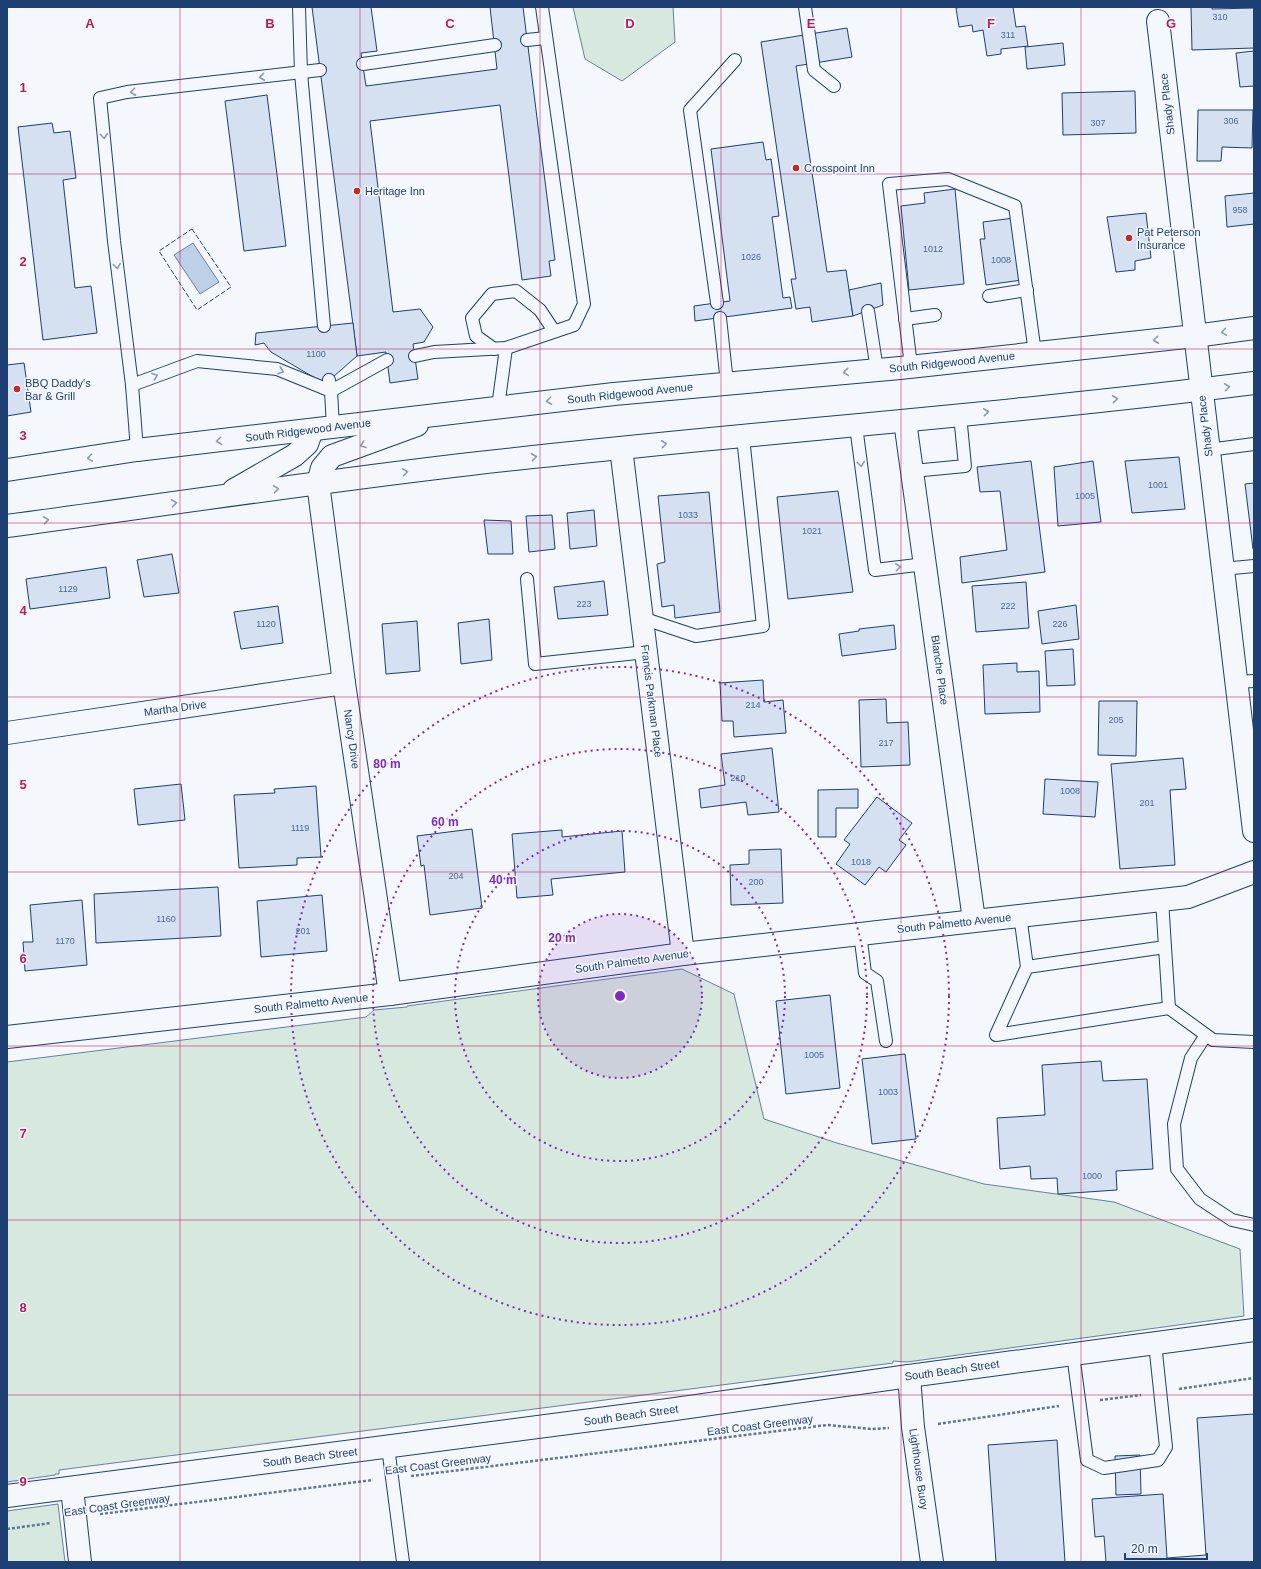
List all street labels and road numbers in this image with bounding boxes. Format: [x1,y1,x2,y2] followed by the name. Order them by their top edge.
[1157,73,1177,135] street label: Shady Place
[889,349,1015,375] street label: South Ridgewood Avenue
[567,380,693,406] street label: South Ridgewood Avenue
[1195,395,1215,457] street label: Shady Place
[245,416,371,444] street label: South Ridgewood Avenue
[929,634,951,706] street label: Blanche Place
[639,644,665,758] street label: Francis Parkman Place
[143,698,207,718] street label: Martha Drive
[342,709,362,769] street label: Nancy Drive
[896,911,1012,935] street label: South Palmetto Avenue
[574,947,690,975] street label: South Palmetto Avenue
[253,991,369,1015] street label: South Palmetto Avenue
[904,1357,1000,1383] street label: South Beach Street
[583,1402,679,1428] street label: South Beach Street
[706,1412,814,1437] street label: East Coast Greenway
[907,1428,931,1511] street label: Lighthouse Buoy
[262,1445,358,1469] street label: South Beach Street
[384,1451,492,1476] street label: East Coast Greenway
[63,1492,171,1518] street label: East Coast Greenway

